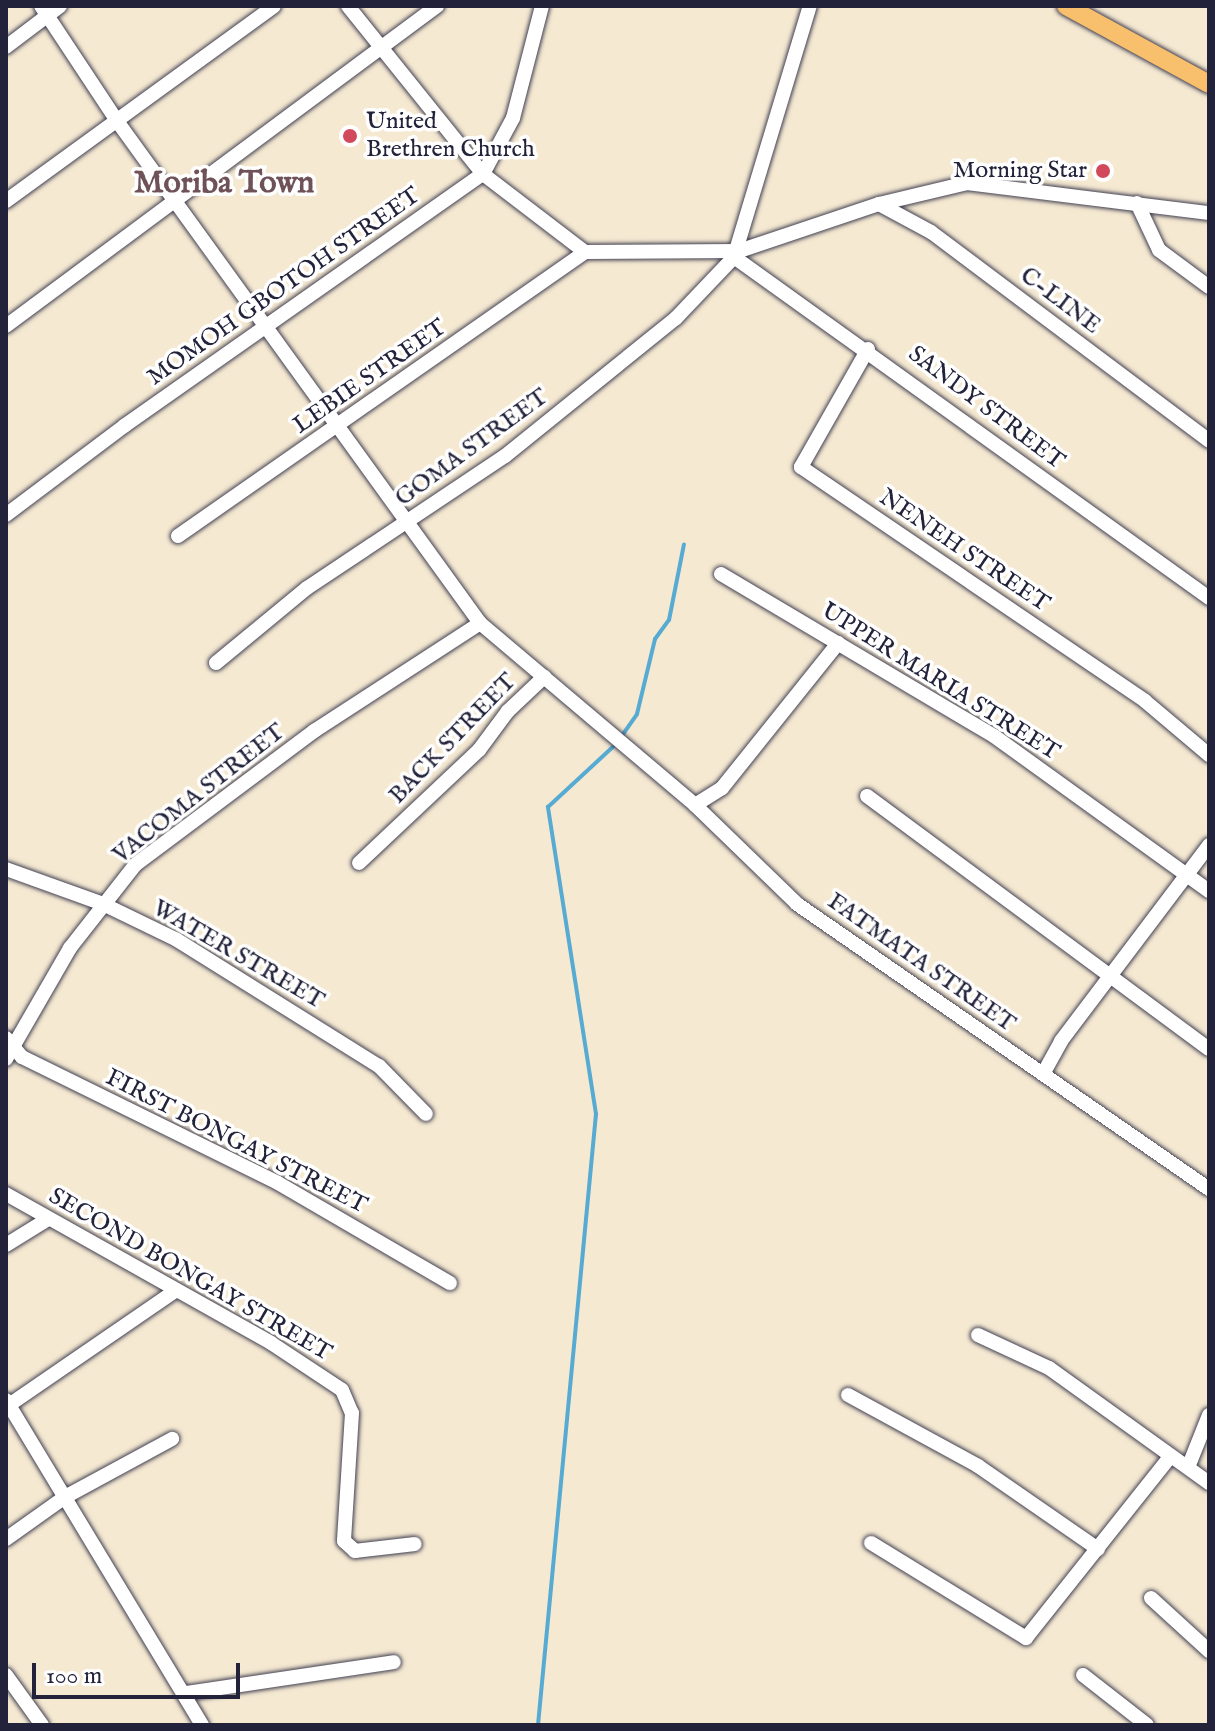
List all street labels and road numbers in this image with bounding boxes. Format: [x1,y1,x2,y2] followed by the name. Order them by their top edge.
[142,182,426,392] street label: MOMOH GBOTOH STREET
[1014,261,1106,341] street label: C-LINE
[288,313,452,441] street label: LEBIE STREET
[902,340,1070,476] street label: SANDY STREET
[390,383,554,513] street label: GOMA STREET
[873,483,1055,619] street label: NENEH STREET
[816,597,1064,767] street label: UPPER MARIA STREET
[384,668,522,810] street label: BACK STREET
[107,718,291,870] street label: VACOMA STREET
[822,887,1020,1039] street label: FATMATA STREET
[147,894,329,1016] street label: WATER STREET
[100,1063,372,1221] street label: FIRST BONGAY STREET
[43,1182,337,1368] street label: SECOND BONGAY STREET

